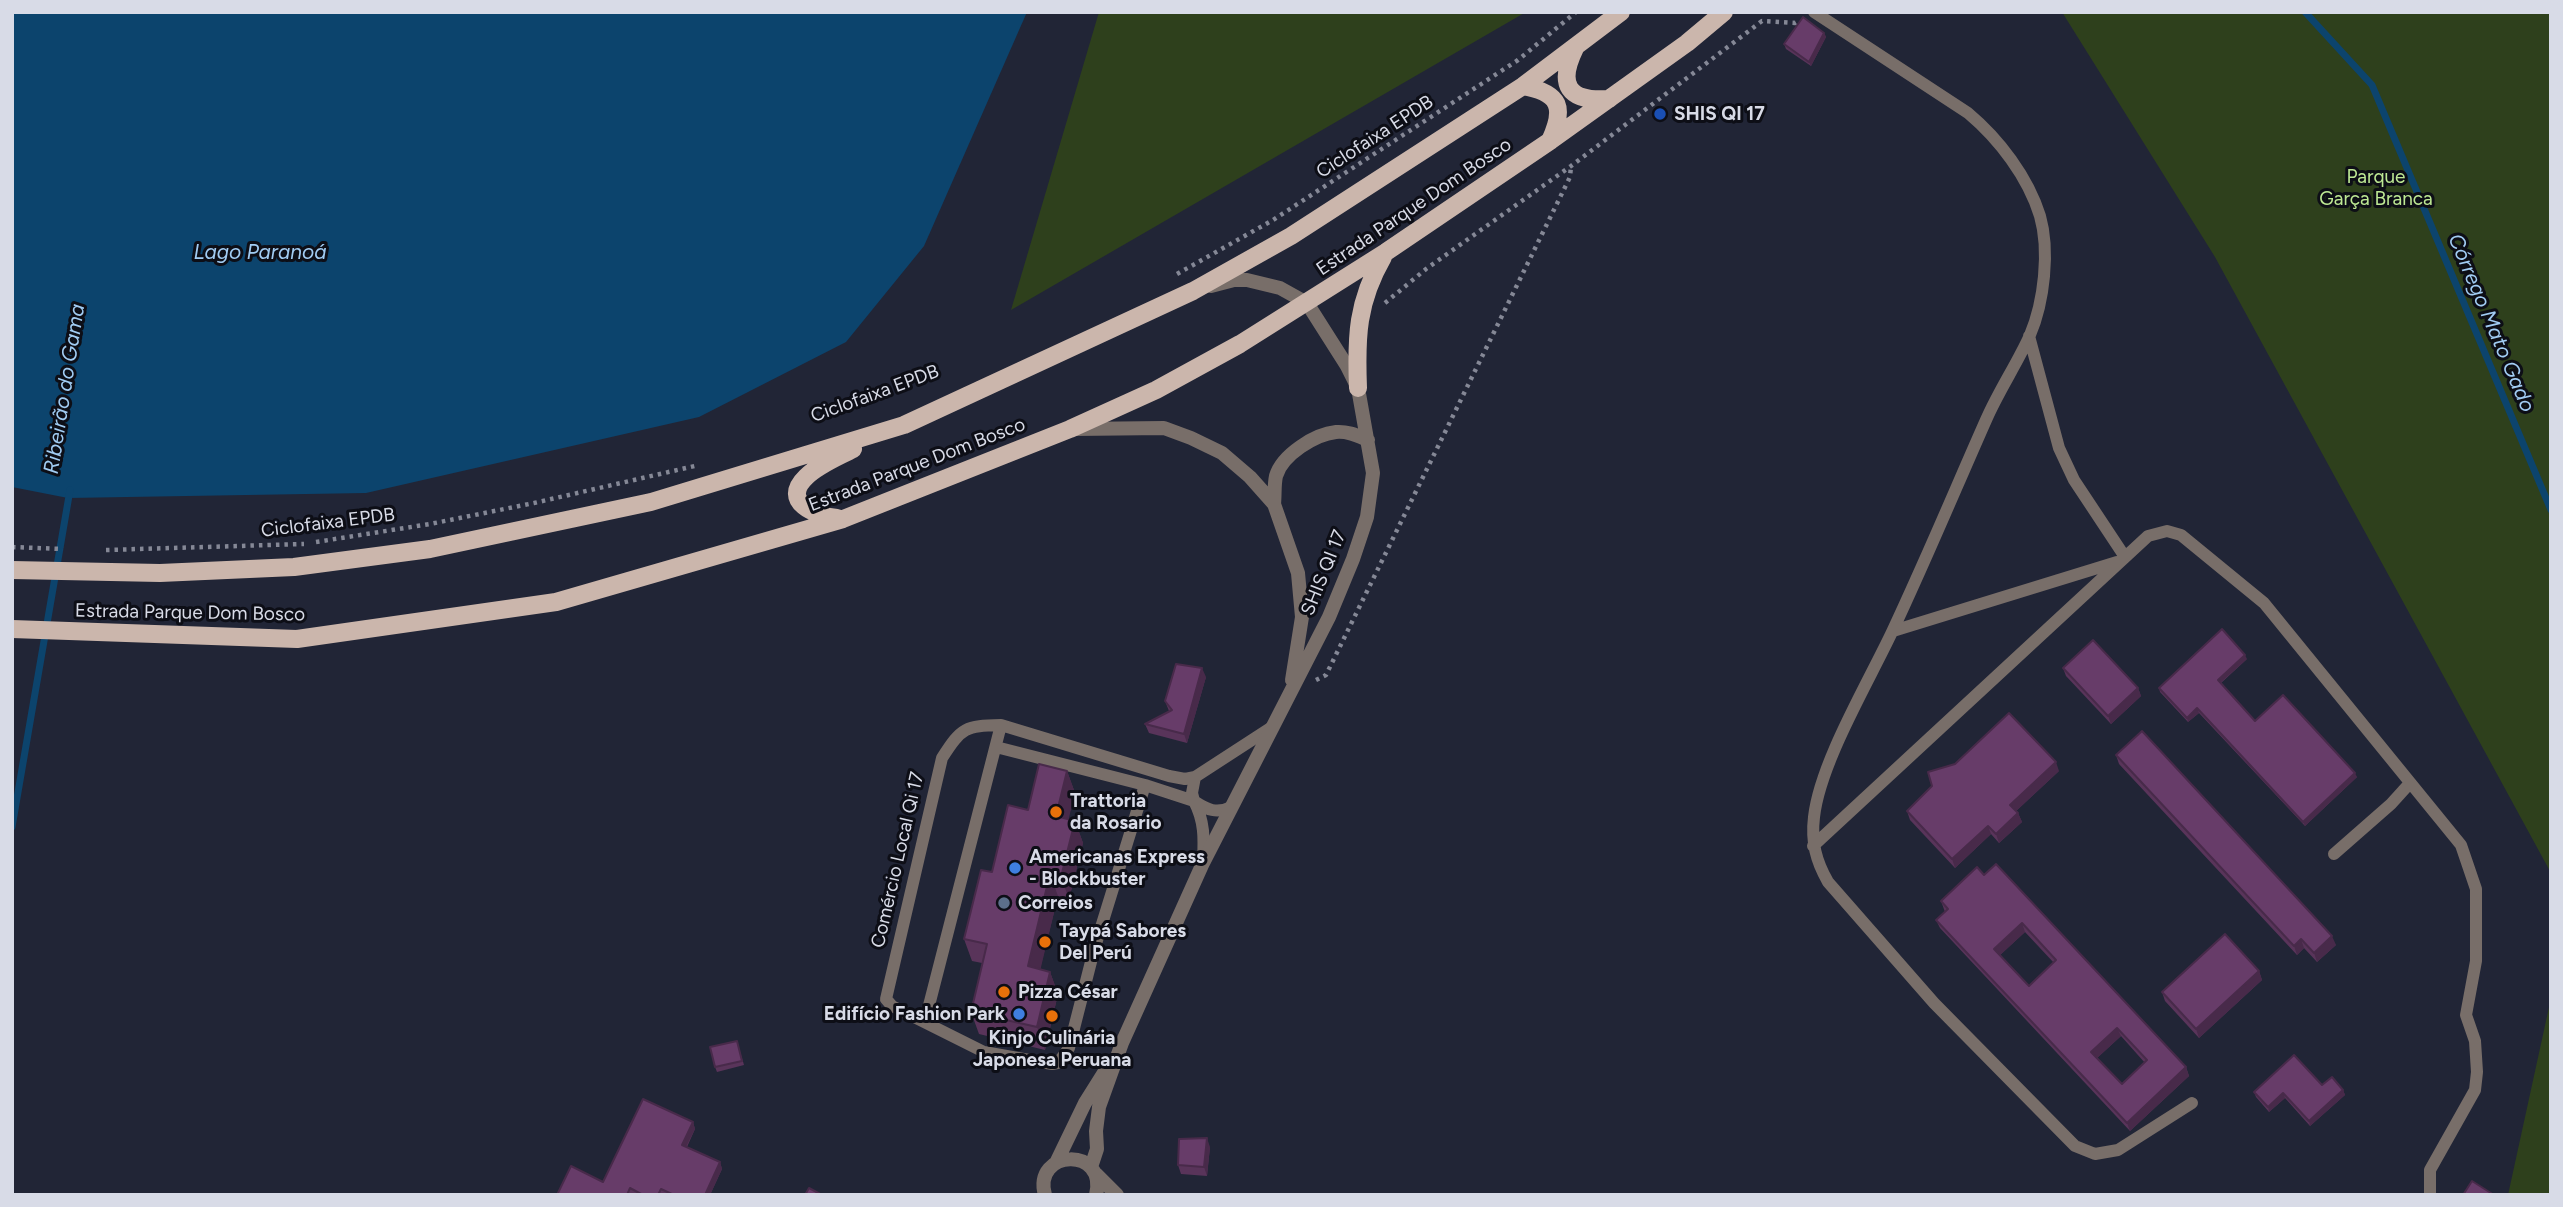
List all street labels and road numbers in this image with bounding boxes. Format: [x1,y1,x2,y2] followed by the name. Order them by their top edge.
[1312,91,1438,183] street label: Ciclofaixa EPDB
[1312,133,1516,281] street label: Estrada Parque Dom Bosco
[808,360,942,428] street label: Ciclofaixa EPDB
[805,413,1029,517] street label: Estrada Parque Dom Bosco
[260,503,396,543] street label: Ciclofaixa EPDB
[1297,527,1351,619] street label: SHIS QI 17
[75,600,305,626] street label: Estrada Parque Dom Bosco
[867,770,929,950] street label: Comércio Local Qi 17

